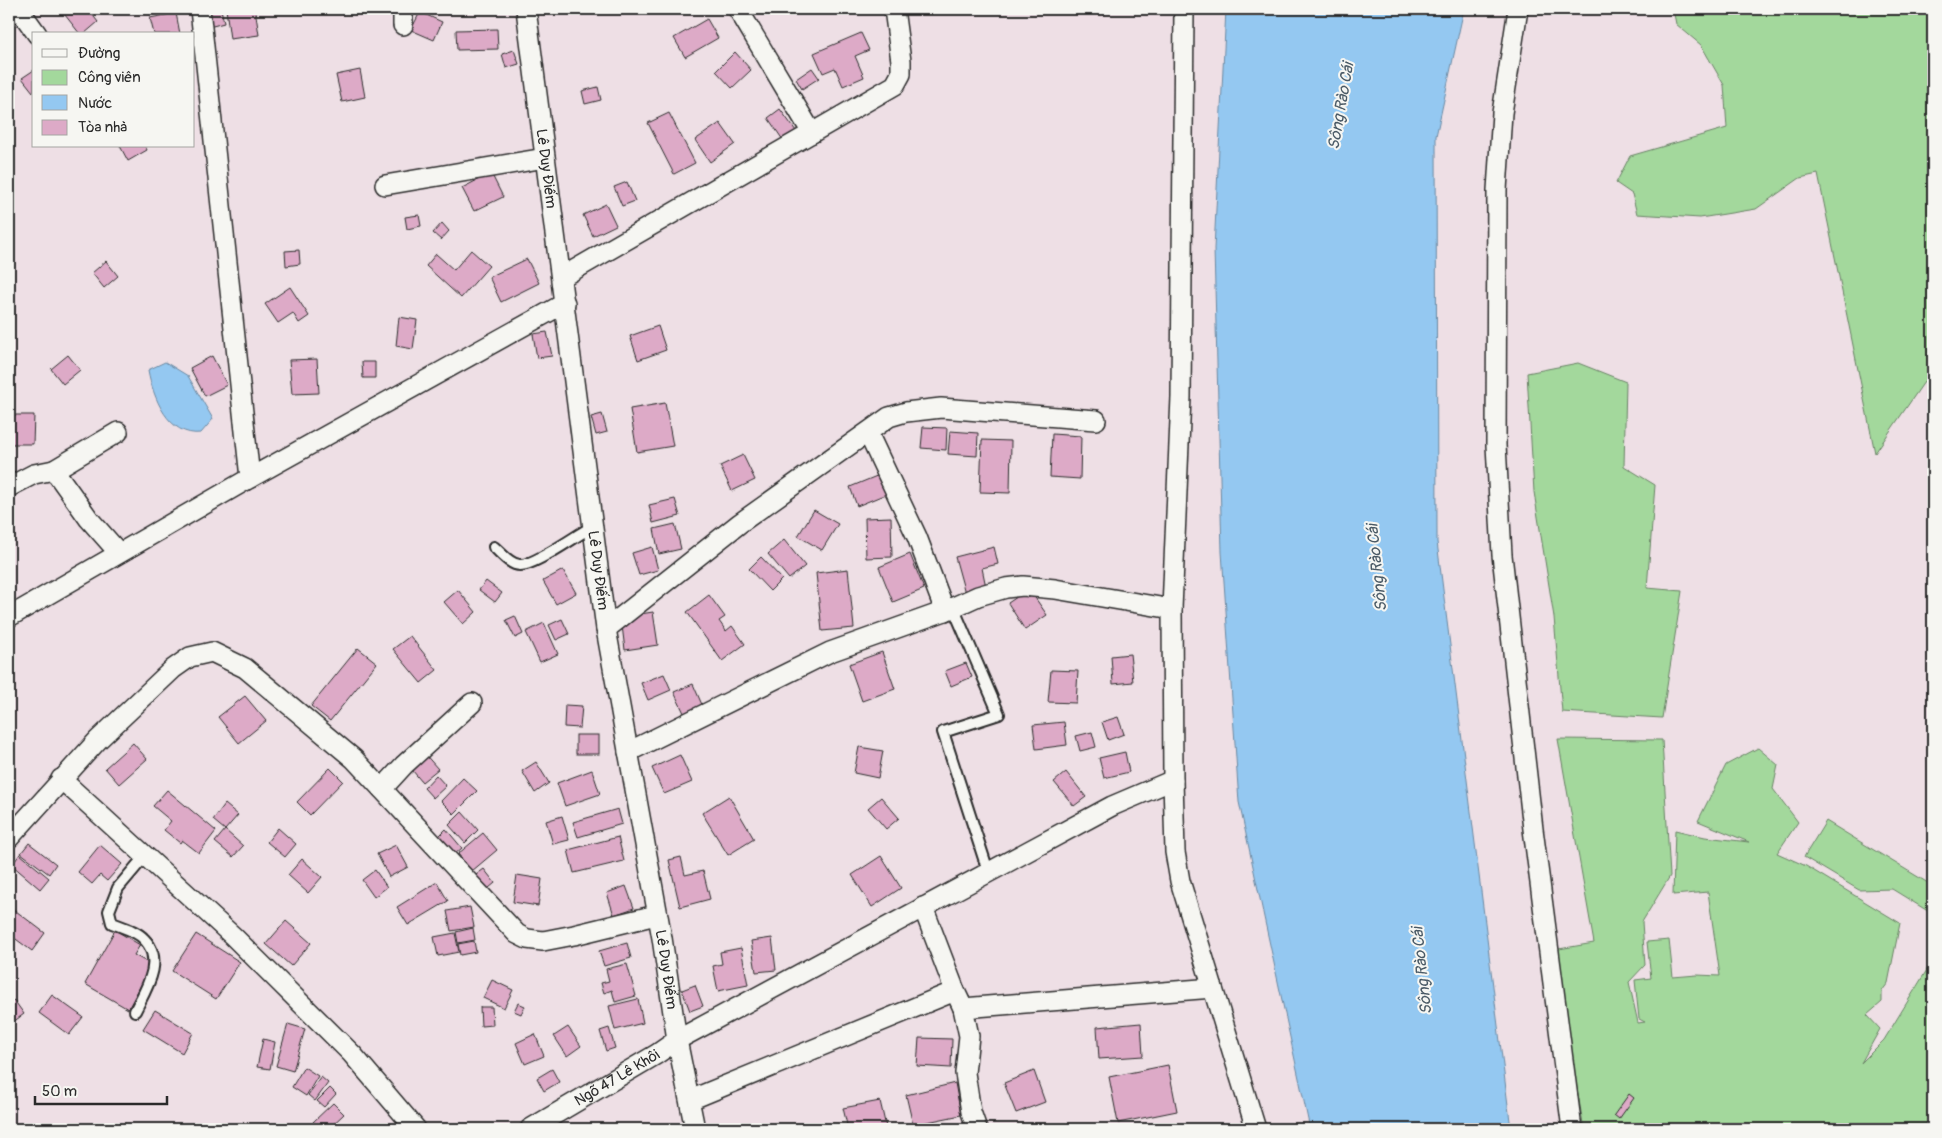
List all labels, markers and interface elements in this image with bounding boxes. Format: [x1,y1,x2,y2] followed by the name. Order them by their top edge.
[32,32,195,148] legend
[78,44,120,63] text: Đường
[1324,59,1359,151] water label: Sông Rào Cái
[78,68,141,87] text: Công viên
[78,94,112,113] text: Nước
[78,118,127,137] text: Tòa nhà
[532,128,561,210] street label: Lê Duy Điếm
[1362,521,1392,612] water label: Sông Rào Cái
[583,529,612,611] street label: Lê Duy Điếm
[1407,924,1437,1015] water label: Sông Rào Cái
[651,928,681,1011] street label: Lê Duy Điếm
[571,1046,664,1111] street label: Ngõ 47 Lê Khôi
[35,1073,168,1105] scale bar
[42,1082,77,1101] text: 50 m

